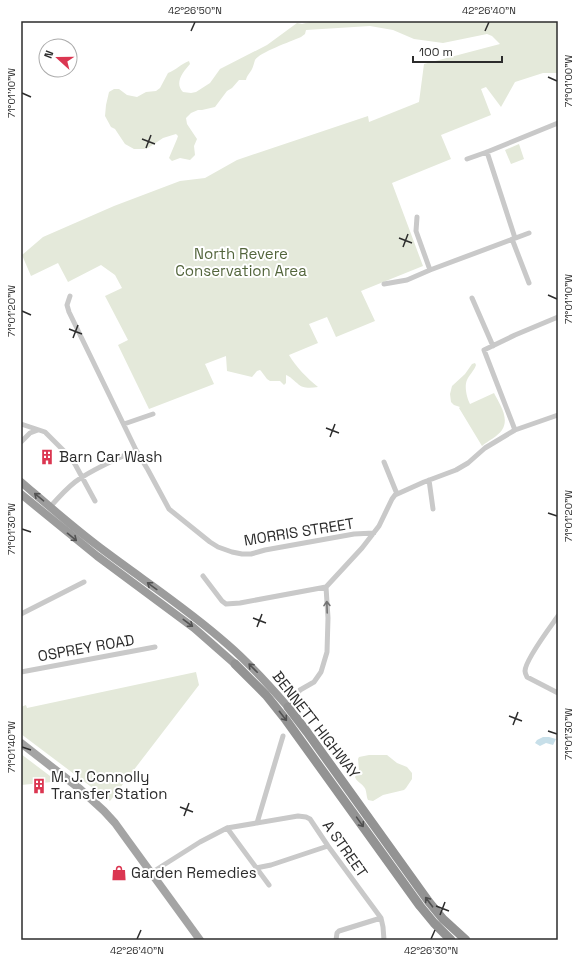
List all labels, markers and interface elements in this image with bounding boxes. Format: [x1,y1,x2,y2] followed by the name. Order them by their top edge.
[168,4,222,17] text: 42°26'50"N
[462,4,516,17] text: 42°26'40"N
[38,38,78,78] north arrow
[413,38,502,64] scale bar
[419,44,453,60] text: 100 m
[41,48,57,60] text: N
[562,55,575,107] text: 71°01'00"W
[5,68,18,118] text: 71°01'10"W
[175,244,307,280] park label: North Revere Conservation Area
[562,274,575,324] text: 71°01'10"W
[5,285,18,337] text: 71°01'20"W
[59,447,163,466] place label: Barn Car Wash
[38,448,56,466] building icon: Barn Car Wash
[562,490,575,542] text: 71°01'20"W
[33,492,44,501] one-way arrow
[5,503,18,555] text: 71°01'30"W
[242,513,356,550] street label: MORRIS STREET
[67,533,78,542] one-way arrow
[147,582,158,590] one-way arrow
[323,601,331,614] one-way arrow
[182,619,193,628] one-way arrow
[36,630,136,665] street label: OSPREY ROAD
[248,663,258,673] one-way arrow
[268,667,364,782] street label: BENNETT HIGHWAY
[562,708,575,760] text: 71°01'30"W
[279,711,288,722] one-way arrow
[5,721,18,773] text: 71°01'40"W
[51,767,168,803] place label: M. J. Connolly Transfer Station
[30,777,48,795] building icon: M. J. Connolly Transfer Station
[319,816,372,881] street label: A STREET
[356,816,364,827] one-way arrow
[131,863,257,882] place label: Garden Remedies
[110,864,128,882] shop icon: Garden Remedies
[425,897,433,908] one-way arrow
[110,944,164,957] text: 42°26'40"N
[404,944,458,957] text: 42°26'30"N

